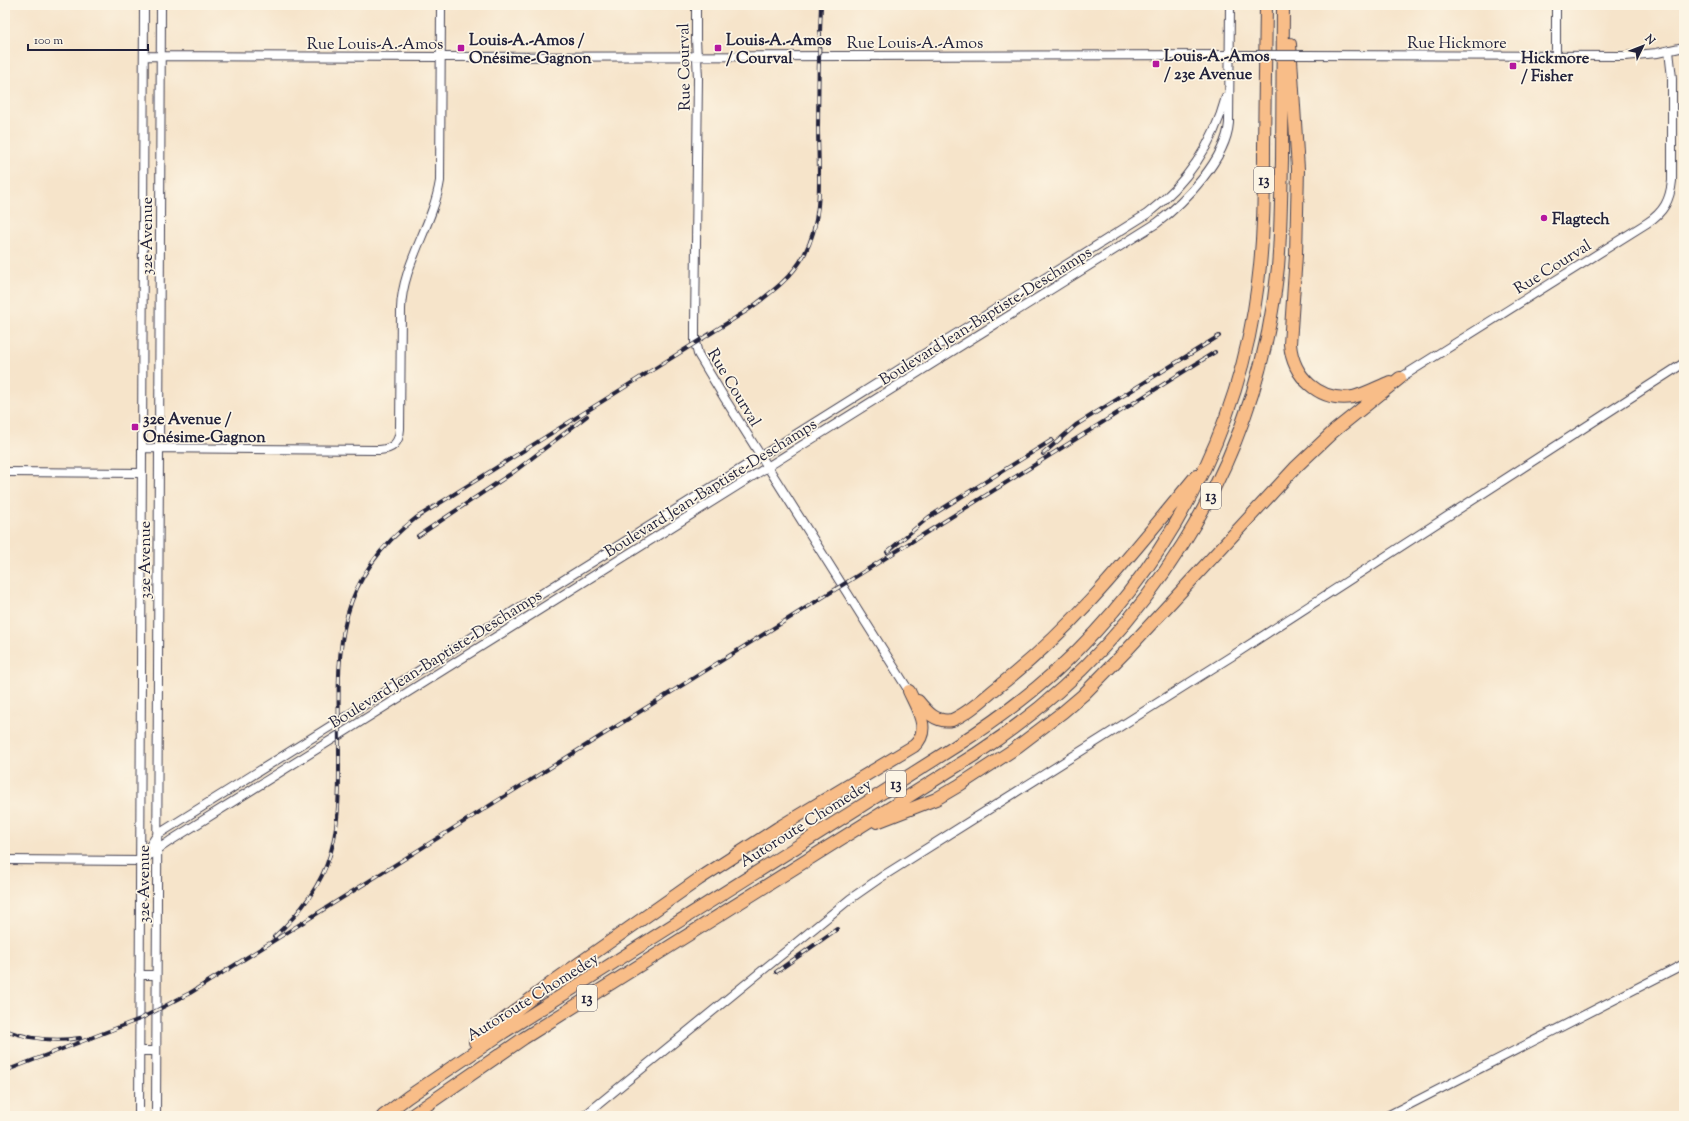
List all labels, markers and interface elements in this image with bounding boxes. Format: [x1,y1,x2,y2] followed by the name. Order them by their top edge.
[673,22,698,111] street label: Rue Courval
[28,26,148,52] scale bar
[1623,26,1663,66] north arrow
[469,30,592,71] place label: Louis-A.-Amos / Onésime-Gagnon
[726,30,831,71] place label: Louis-A.-Amos / Courval
[1640,30,1659,49] text: N
[34,32,63,50] text: 100 m
[847,33,983,56] street label: Rue Louis-A.-Amos
[1407,33,1507,56] street label: Rue Hickmore
[307,34,443,57] street label: Rue Louis-A.-Amos
[456,43,466,53] marker: Louis-A.-Amos / Onésime-Gagnon
[713,43,723,53] marker: Louis-A.-Amos / Courval
[1164,46,1269,87] place label: Louis-A.-Amos / 23e Avenue
[1521,48,1590,89] place label: Hickmore / Fisher
[1151,59,1161,69] marker: Louis-A.-Amos / 23e Avenue
[1508,61,1518,71] marker: Hickmore / Fisher
[1254,167,1274,193] road number: 13
[137,197,160,275] street label: 32e Avenue
[1552,209,1610,232] place label: Flagtech
[1539,213,1549,223] marker: Flagtech
[1510,235,1597,301] street label: Rue Courval
[875,242,1097,392] street label: Boulevard Jean-Baptiste-Deschamps
[700,345,766,432] street label: Rue Courval
[143,409,266,450] place label: 32e Avenue / Onésime-Gagnon
[600,414,822,564] street label: Boulevard Jean-Baptiste-Deschamps
[130,422,140,432] marker: 32e Avenue / Onésime-Gagnon
[1201,483,1221,509] road number: 13
[135,521,158,599] street label: 32e Avenue
[325,585,547,735] street label: Boulevard Jean-Baptiste-Deschamps
[886,771,906,797] road number: 13
[736,774,877,874] street label: Autoroute Chomedey
[134,845,157,923] street label: 32e Avenue
[463,948,604,1048] street label: Autoroute Chomedey
[577,985,597,1011] road number: 13

